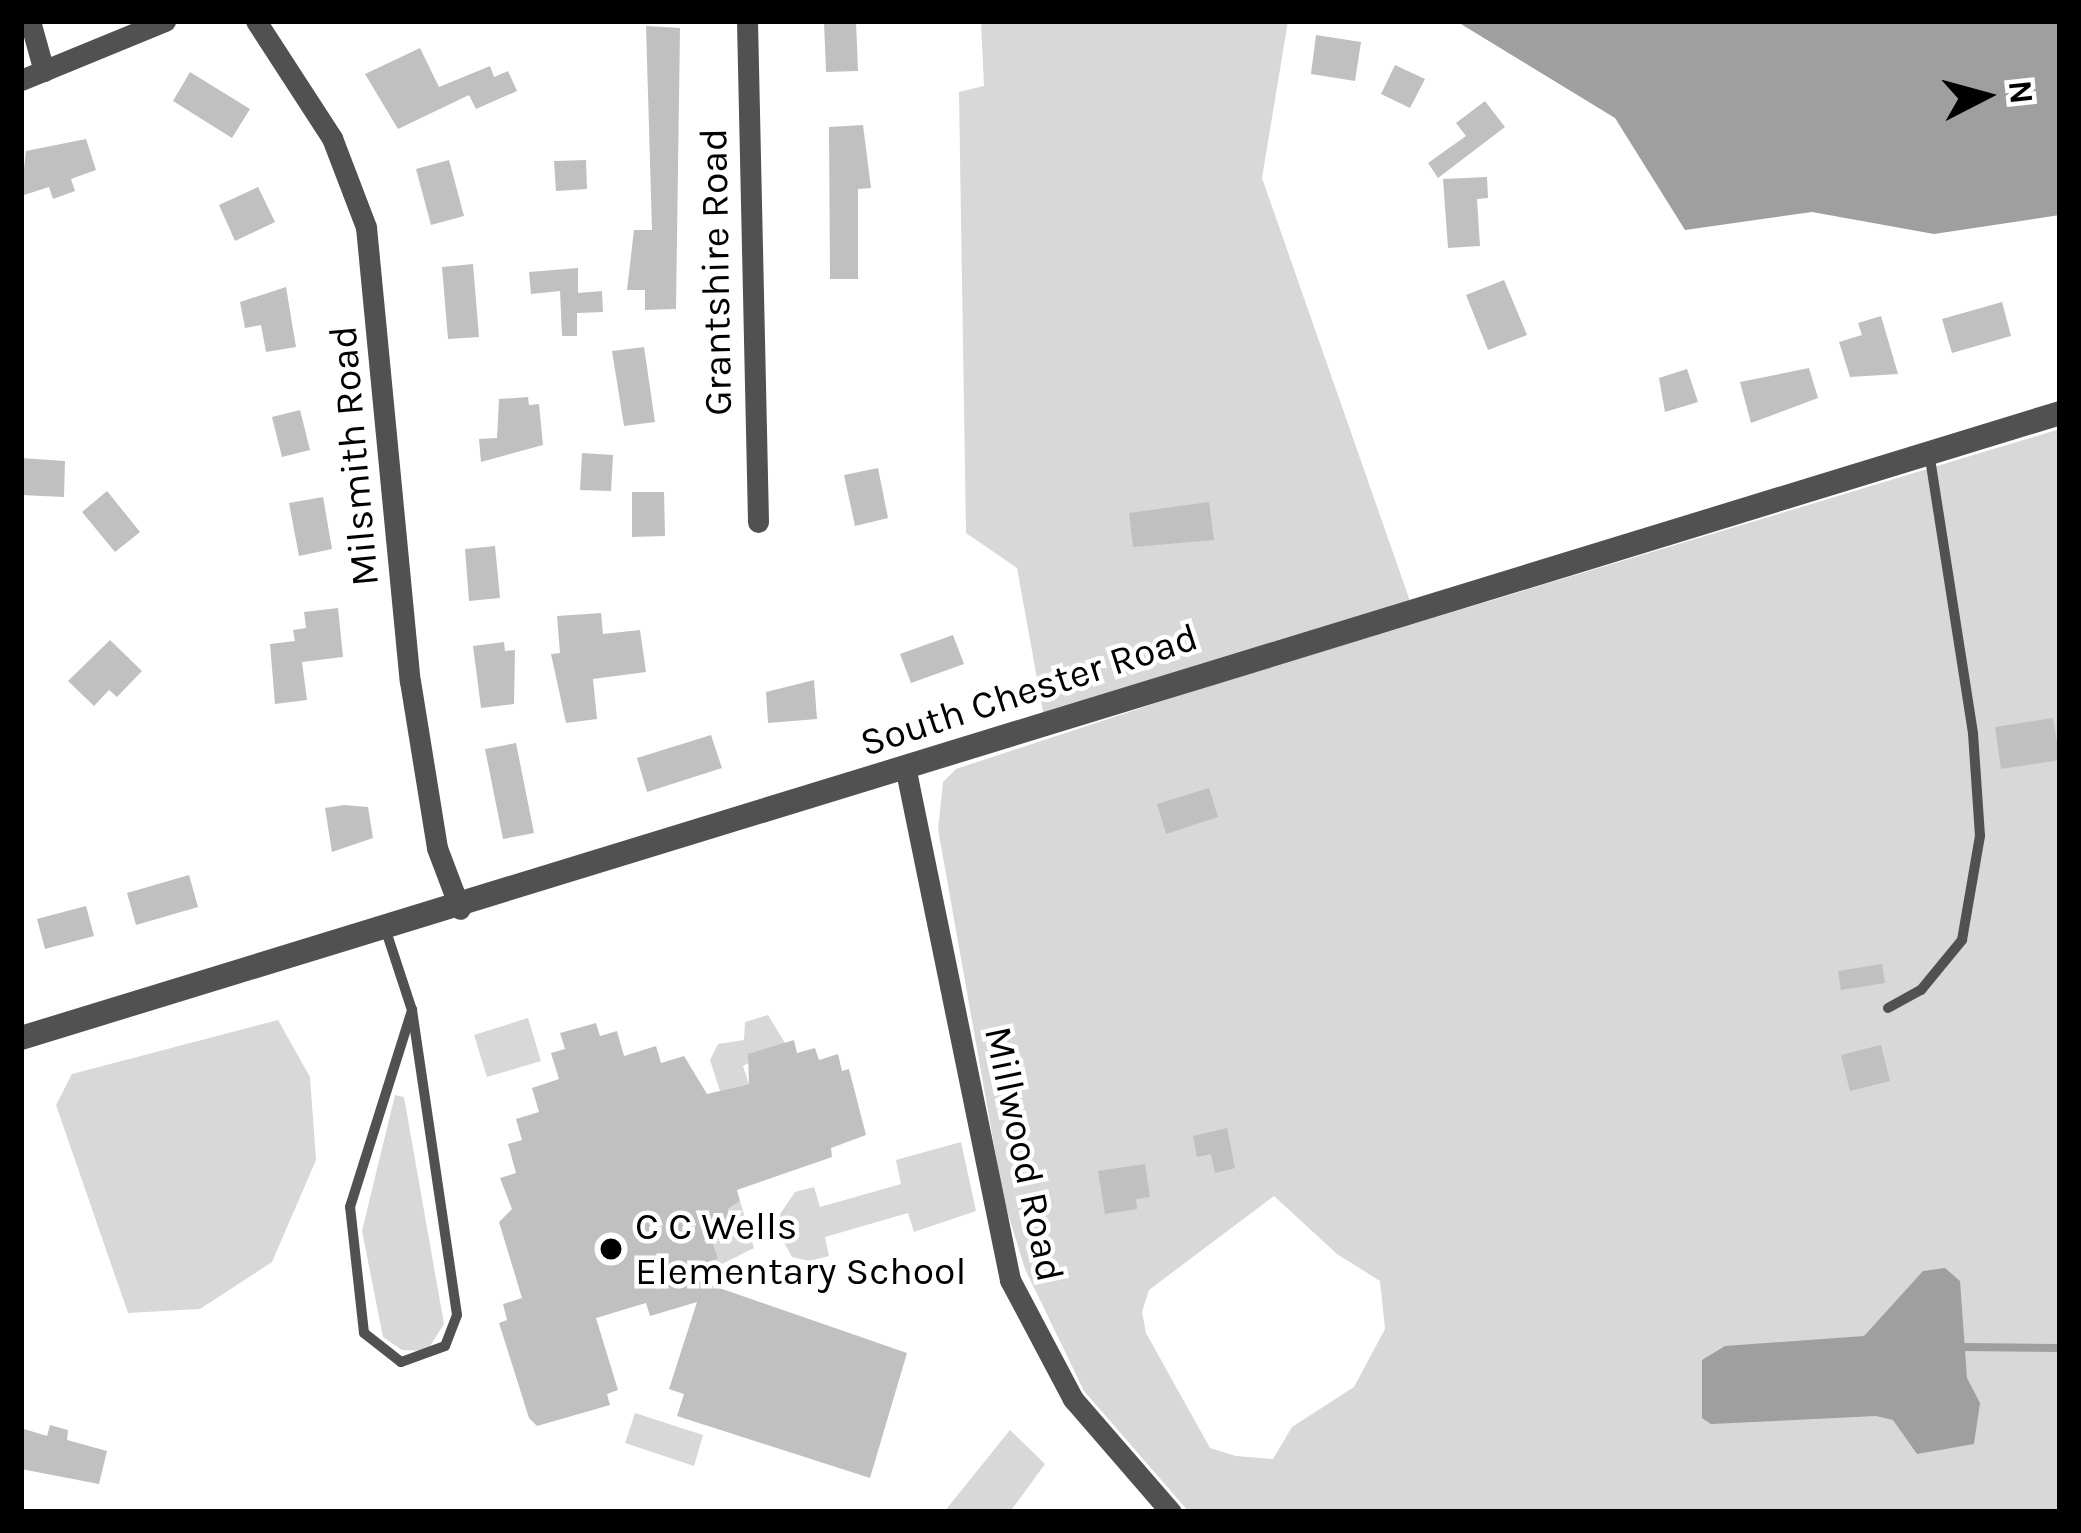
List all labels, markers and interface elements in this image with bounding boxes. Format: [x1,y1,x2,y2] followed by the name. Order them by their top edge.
[1925,36,2045,156] north arrow
[2001,78,2041,106] text: N
[690,128,742,416] street label: Grantshire Road
[319,324,389,588] street label: Milsmith Road
[854,613,1204,767] street label: South Chester Road
[974,1022,1074,1286] street label: Millwood Road
[635,1204,966,1295] place label: C C Wells Elementary School
[598,1236,624,1262] marker: C C Wells Elementary School

